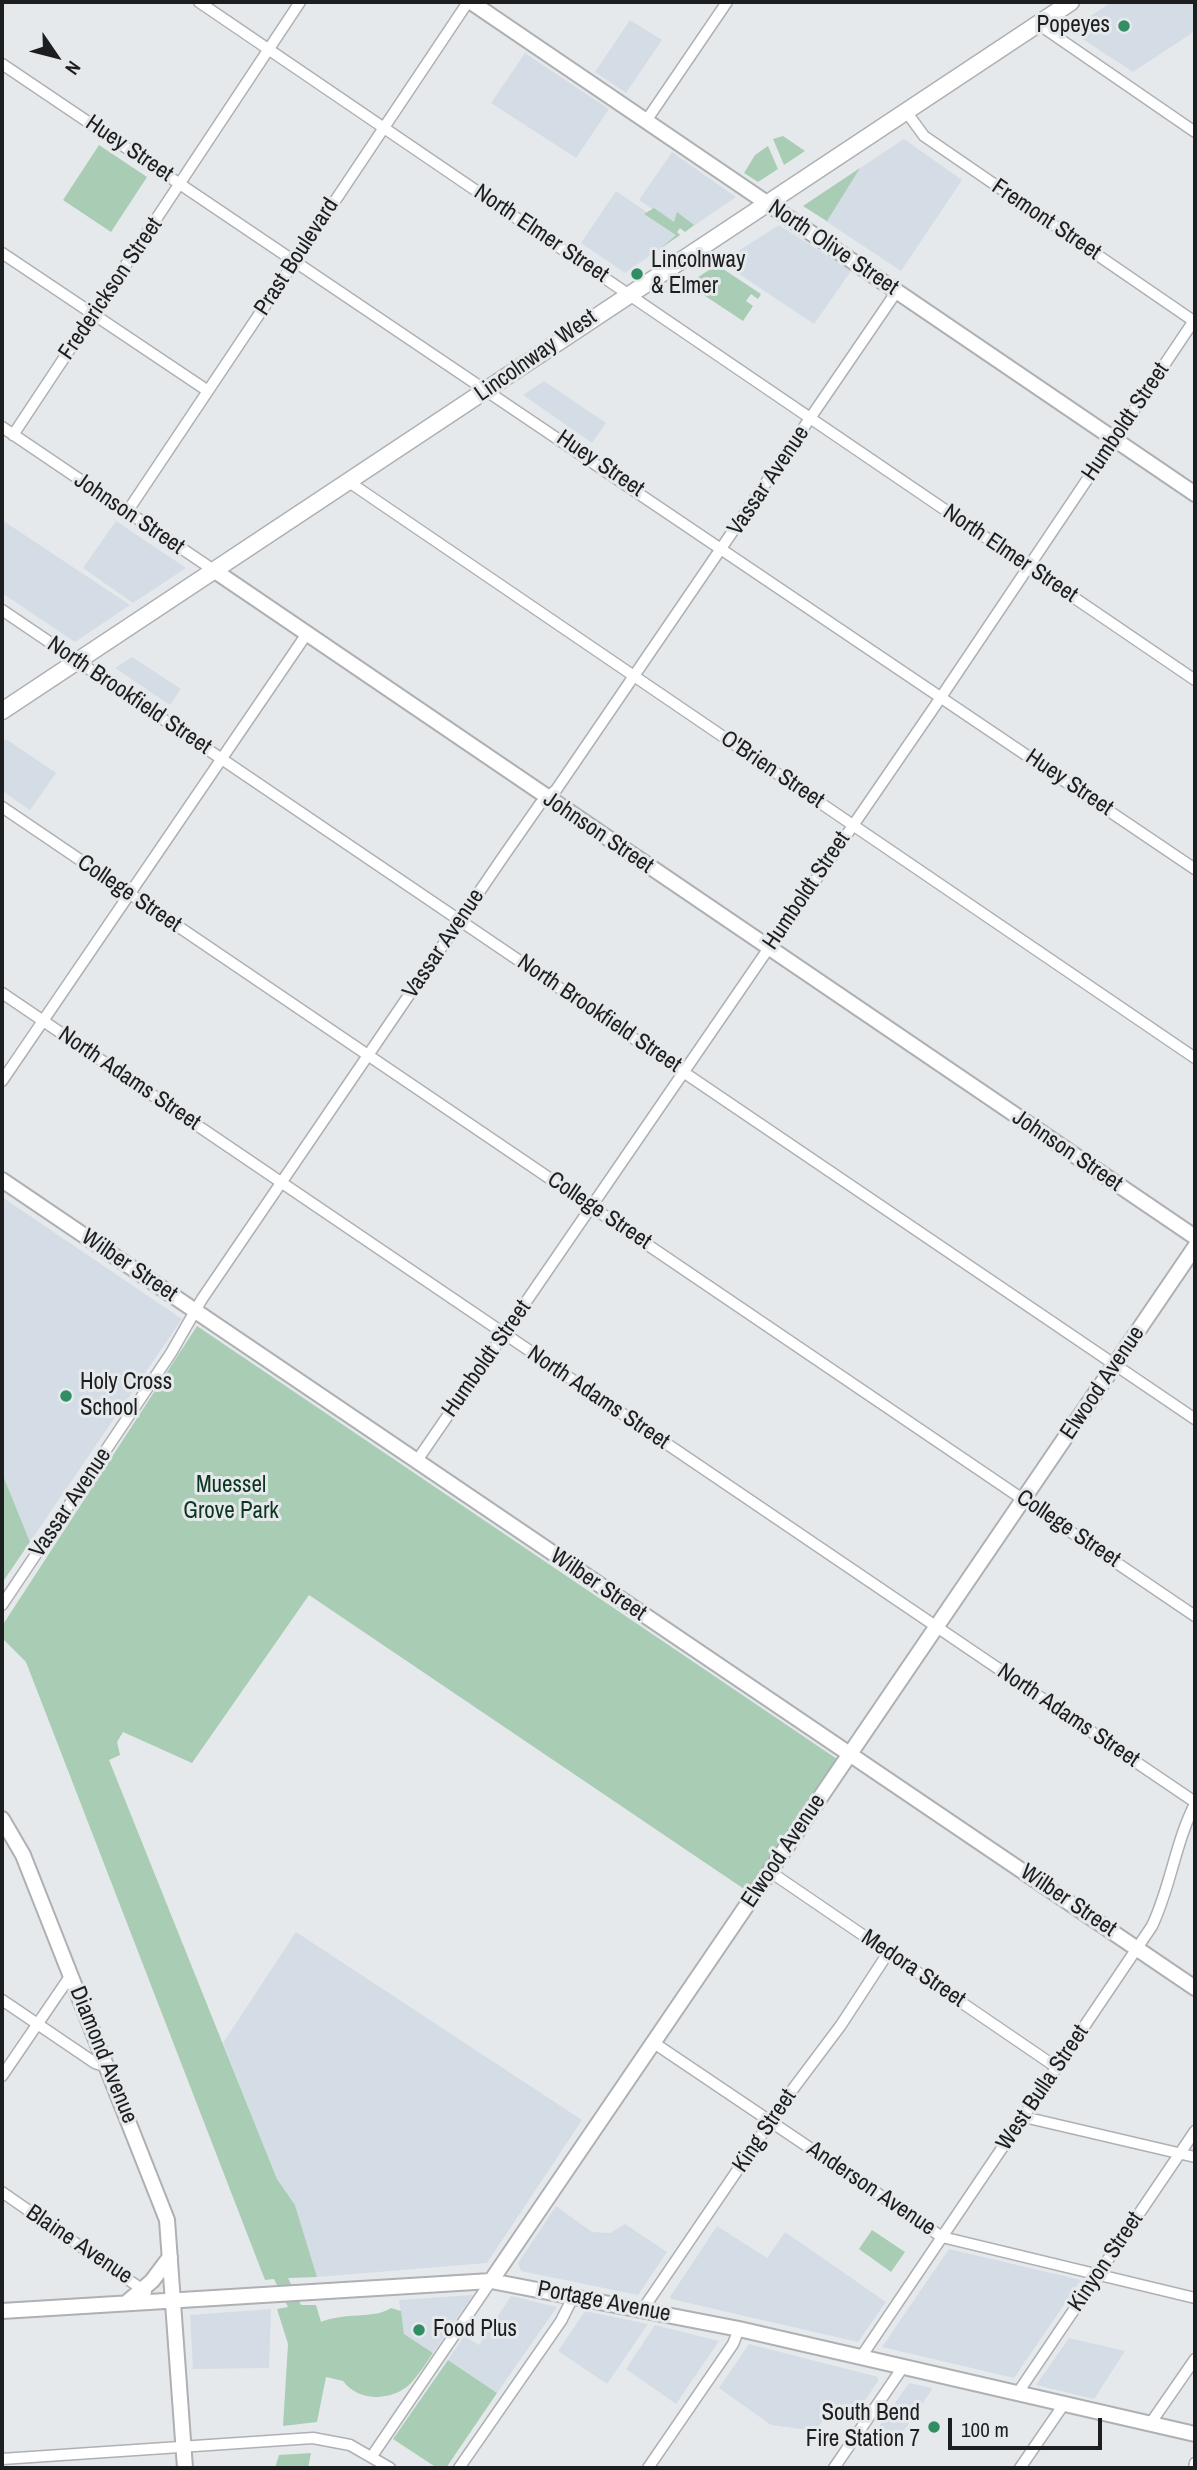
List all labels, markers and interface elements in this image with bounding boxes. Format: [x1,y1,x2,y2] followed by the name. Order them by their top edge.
[1037,12,1110,40] place label: Popeyes
[1116,18,1132,34] marker: Popeyes
[21,21,91,91] north arrow
[59,56,87,80] text: N
[80,110,178,188] street label: Huey Street
[986,173,1106,267] street label: Fremont Street
[469,179,613,289] street label: North Elmer Street
[249,193,345,321] street label: Prast Boulevard
[763,194,903,302] street label: North Olive Street
[53,213,169,365] street label: Frederickson Street
[651,247,745,301] place label: Lincolnway & Elmer
[629,266,645,282] marker: Lincolnway & Elmer
[470,304,602,408] street label: Lincolnway West
[1076,358,1176,486] street label: Humboldt Street
[722,421,816,541] street label: Vassar Avenue
[551,425,649,503] street label: Huey Street
[69,467,189,561] street label: Johnson Street
[938,499,1082,609] street label: North Elmer Street
[42,631,216,761] street label: North Brookfield Street
[715,725,829,815] street label: O'Brien Street
[1020,744,1118,822] street label: Huey Street
[538,786,658,880] street label: Johnson Street
[757,827,857,955] street label: Humboldt Street
[72,849,186,939] street label: College Street
[397,884,491,1004] street label: Vassar Avenue
[512,949,686,1079] street label: North Brookfield Street
[53,1021,205,1137] street label: North Adams Street
[1007,1104,1127,1198] street label: Johnson Street
[542,1166,656,1256] street label: College Street
[76,1224,182,1308] street label: Wilber Street
[437,1295,537,1423] street label: Humboldt Street
[1055,1321,1151,1445] street label: Elwood Avenue
[522,1340,674,1456] street label: North Adams Street
[80,1369,172,1423] place label: Holy Cross School
[58,1388,74,1404] marker: Holy Cross School
[24,1443,118,1563] street label: Vassar Avenue
[183,1472,279,1526] park label: Muessel Grove Park
[1011,1484,1125,1574] street label: College Street
[545,1543,651,1627] street label: Wilber Street
[992,1658,1144,1774] street label: North Adams Street
[736,1789,832,1913] street label: Elwood Avenue
[1015,1859,1121,1943] street label: Wilber Street
[856,1924,970,2014] street label: Medora Street
[63,1982,143,2128] street label: Diamond Avenue
[991,2020,1095,2156] street label: West Bulla Street
[727,2084,803,2178] street label: King Street
[801,2136,941,2242] street label: Anderson Avenue
[21,2199,137,2291] street label: Blaine Avenue
[1063,2207,1149,2317] street label: Kinyon Street
[535,2276,673,2328] street label: Portage Avenue
[433,2316,517,2344] place label: Food Plus
[411,2322,427,2338] marker: Food Plus
[806,2400,920,2454] place label: South Bend Fire Station 7
[952,2404,1106,2448] scale bar
[961,2415,1009,2444] text: 100 m
[926,2419,942,2435] marker: South Bend Fire Station 7

